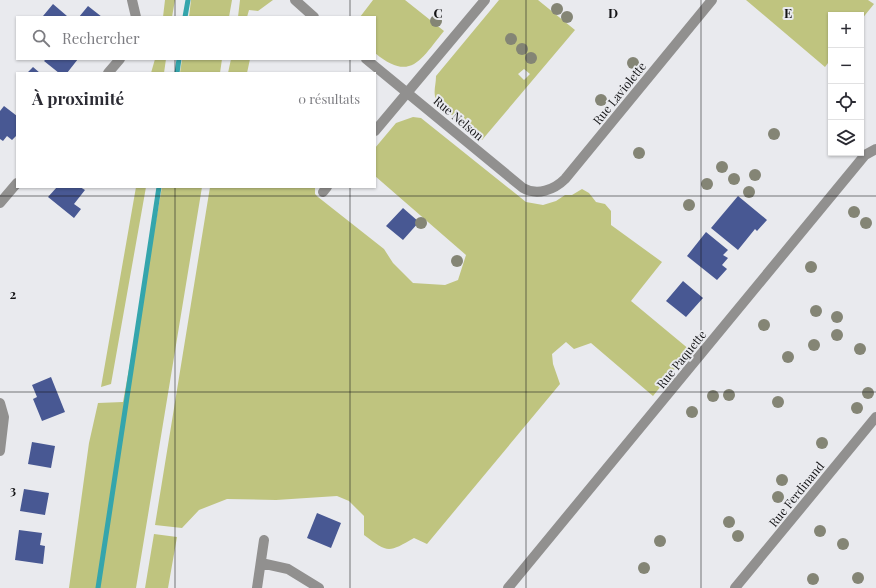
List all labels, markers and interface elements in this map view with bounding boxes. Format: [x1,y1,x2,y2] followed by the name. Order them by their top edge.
[433,4,443,21] text: C
[608,4,618,21] text: D
[784,4,792,21] text: E
[828,12,864,156] map controls
[828,12,864,48] button: +
[16,16,376,60] search box
[30,27,52,49] icon: search
[62,28,140,48] text: Rechercher
[828,48,864,84] button: −
[589,58,649,128] street label: Rue Laviolette
[828,84,864,120] button: locate
[32,87,124,109] text: À proximité
[298,90,360,107] text: 0 résultats
[431,92,487,144] street label: Rue Nelson
[828,120,864,156] button: layers
[10,285,17,302] text: 2
[653,327,709,391] street label: Rue Paquette
[765,458,827,530] street label: Rue Ferdinand
[10,481,16,498] text: 3

